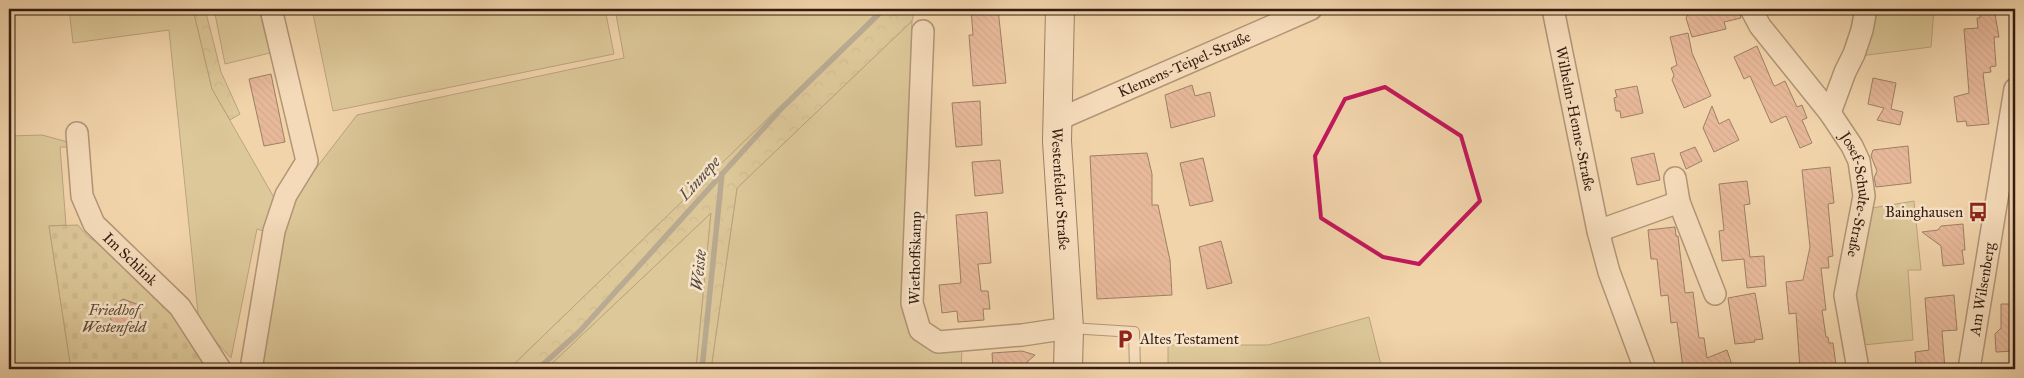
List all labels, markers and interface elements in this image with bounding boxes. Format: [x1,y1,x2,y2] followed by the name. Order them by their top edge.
[1115,27,1253,101] street label: Klemens-Teipel-Straße
[1552,45,1599,193] street label: Wilhelm-Henne-Straße
[1048,127,1073,251] street label: Westenfelder Straße
[1834,127,1873,259] street label: Josef-Schulte-Straße
[674,152,725,205] water label: Linnepe
[1967,201,1989,223] bus stop icon: Bainghausen
[1885,203,1963,221] place label: Bainghausen
[905,211,925,305] street label: Wiethoffskamp
[99,229,161,289] street label: Im Schlink
[1965,240,1999,338] street label: Am Wilsenberg
[687,248,710,291] water label: Weiste
[82,301,147,336] park label: Friedhof Westenfeld
[1114,328,1136,350] parking icon: Altes Testament
[1139,330,1240,348] place label: Altes Testament

